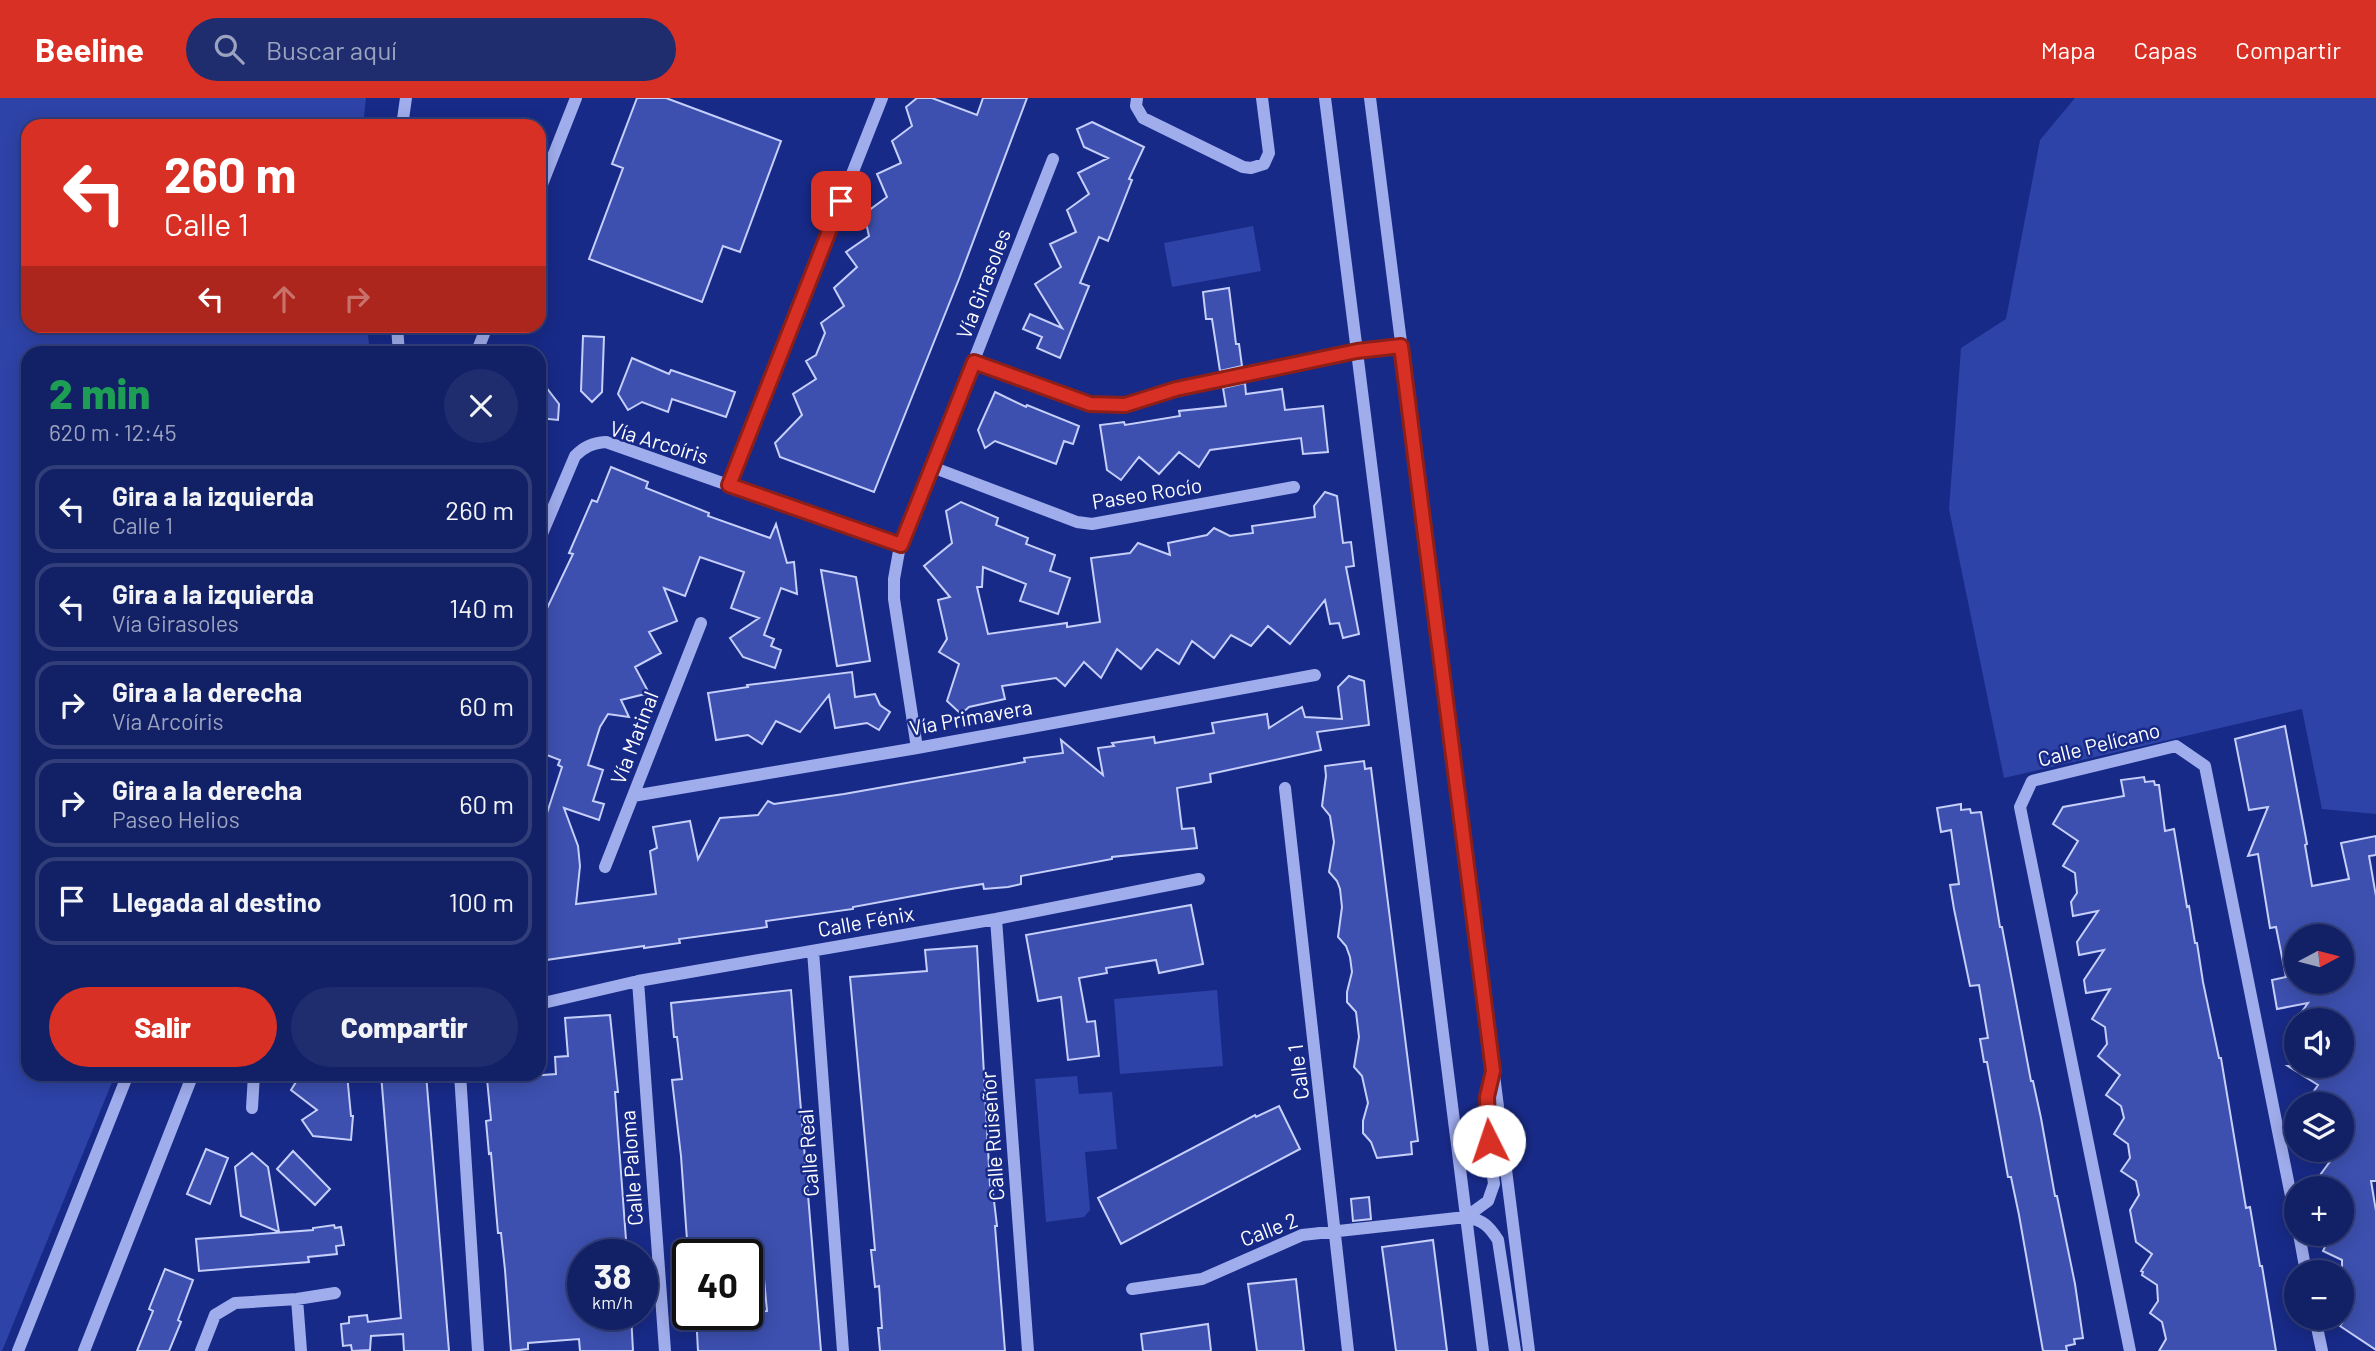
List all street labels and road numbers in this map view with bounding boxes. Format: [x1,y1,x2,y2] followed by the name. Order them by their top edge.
[950,225,1015,342] street label: Vía Girasoles
[607,415,712,468] street label: Vía Arcoíris
[1090,471,1204,514] street label: Paseo Rocío
[604,688,663,787] street label: Vía Matinal
[907,693,1034,740] street label: Vía Primavera
[2035,716,2162,771] street label: Calle Pelícano
[816,900,916,941] street label: Calle Fénix
[1282,1043,1313,1101] street label: Calle 1
[974,1070,1008,1202] street label: Calle Ruiseñor
[792,1108,823,1198] street label: Calle Real
[614,1109,647,1227] street label: Calle Paloma
[1236,1206,1301,1251] street label: Calle 2

